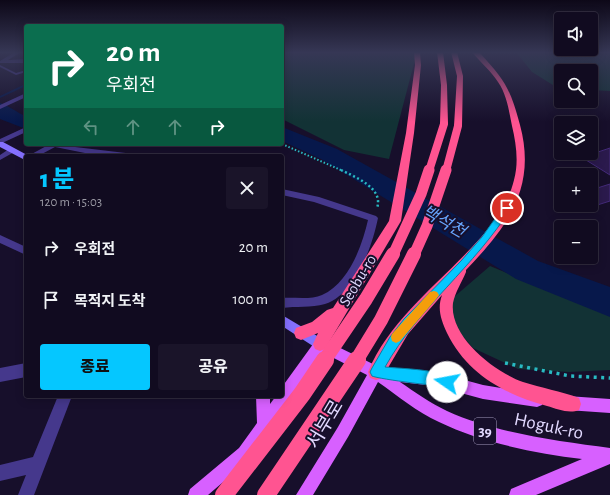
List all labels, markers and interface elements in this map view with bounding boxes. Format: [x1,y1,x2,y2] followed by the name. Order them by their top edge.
[554,12,598,264] map controls
[554,12,598,56] button: sound
[106,39,161,67] text: 20 m
[40,40,92,92] icon: right
[554,64,598,108] button: search
[106,77,156,95] text: 우회전
[80,116,102,138] icon: left
[122,116,144,138] icon: ahead
[164,116,186,138] icon: ahead
[206,116,228,138] icon: right
[554,116,598,160] button: layers
[226,167,268,209] button: close
[40,168,74,192] text: 1 분
[554,168,598,212] button: +
[490,191,524,225] pin
[40,196,102,209] text: 120 m · 15:03
[496,197,518,219] icon: arrive
[419,201,471,242] water label: 백석천
[554,220,598,264] button: −
[40,237,62,259] icon: right
[239,240,268,255] text: 20 m
[74,242,115,257] text: 우회전
[336,252,379,309] street label: Seobu-ro
[40,289,62,311] icon: arrive
[233,292,268,307] text: 100 m
[74,294,145,309] text: 목적지 도착
[40,344,150,390] button: 종료
[158,344,268,390] button: 공유
[426,361,468,403] position arrow
[303,397,347,452] street label: 서부로
[512,410,585,443] street label: Hoguk-ro
[474,418,496,444] road number: 39

